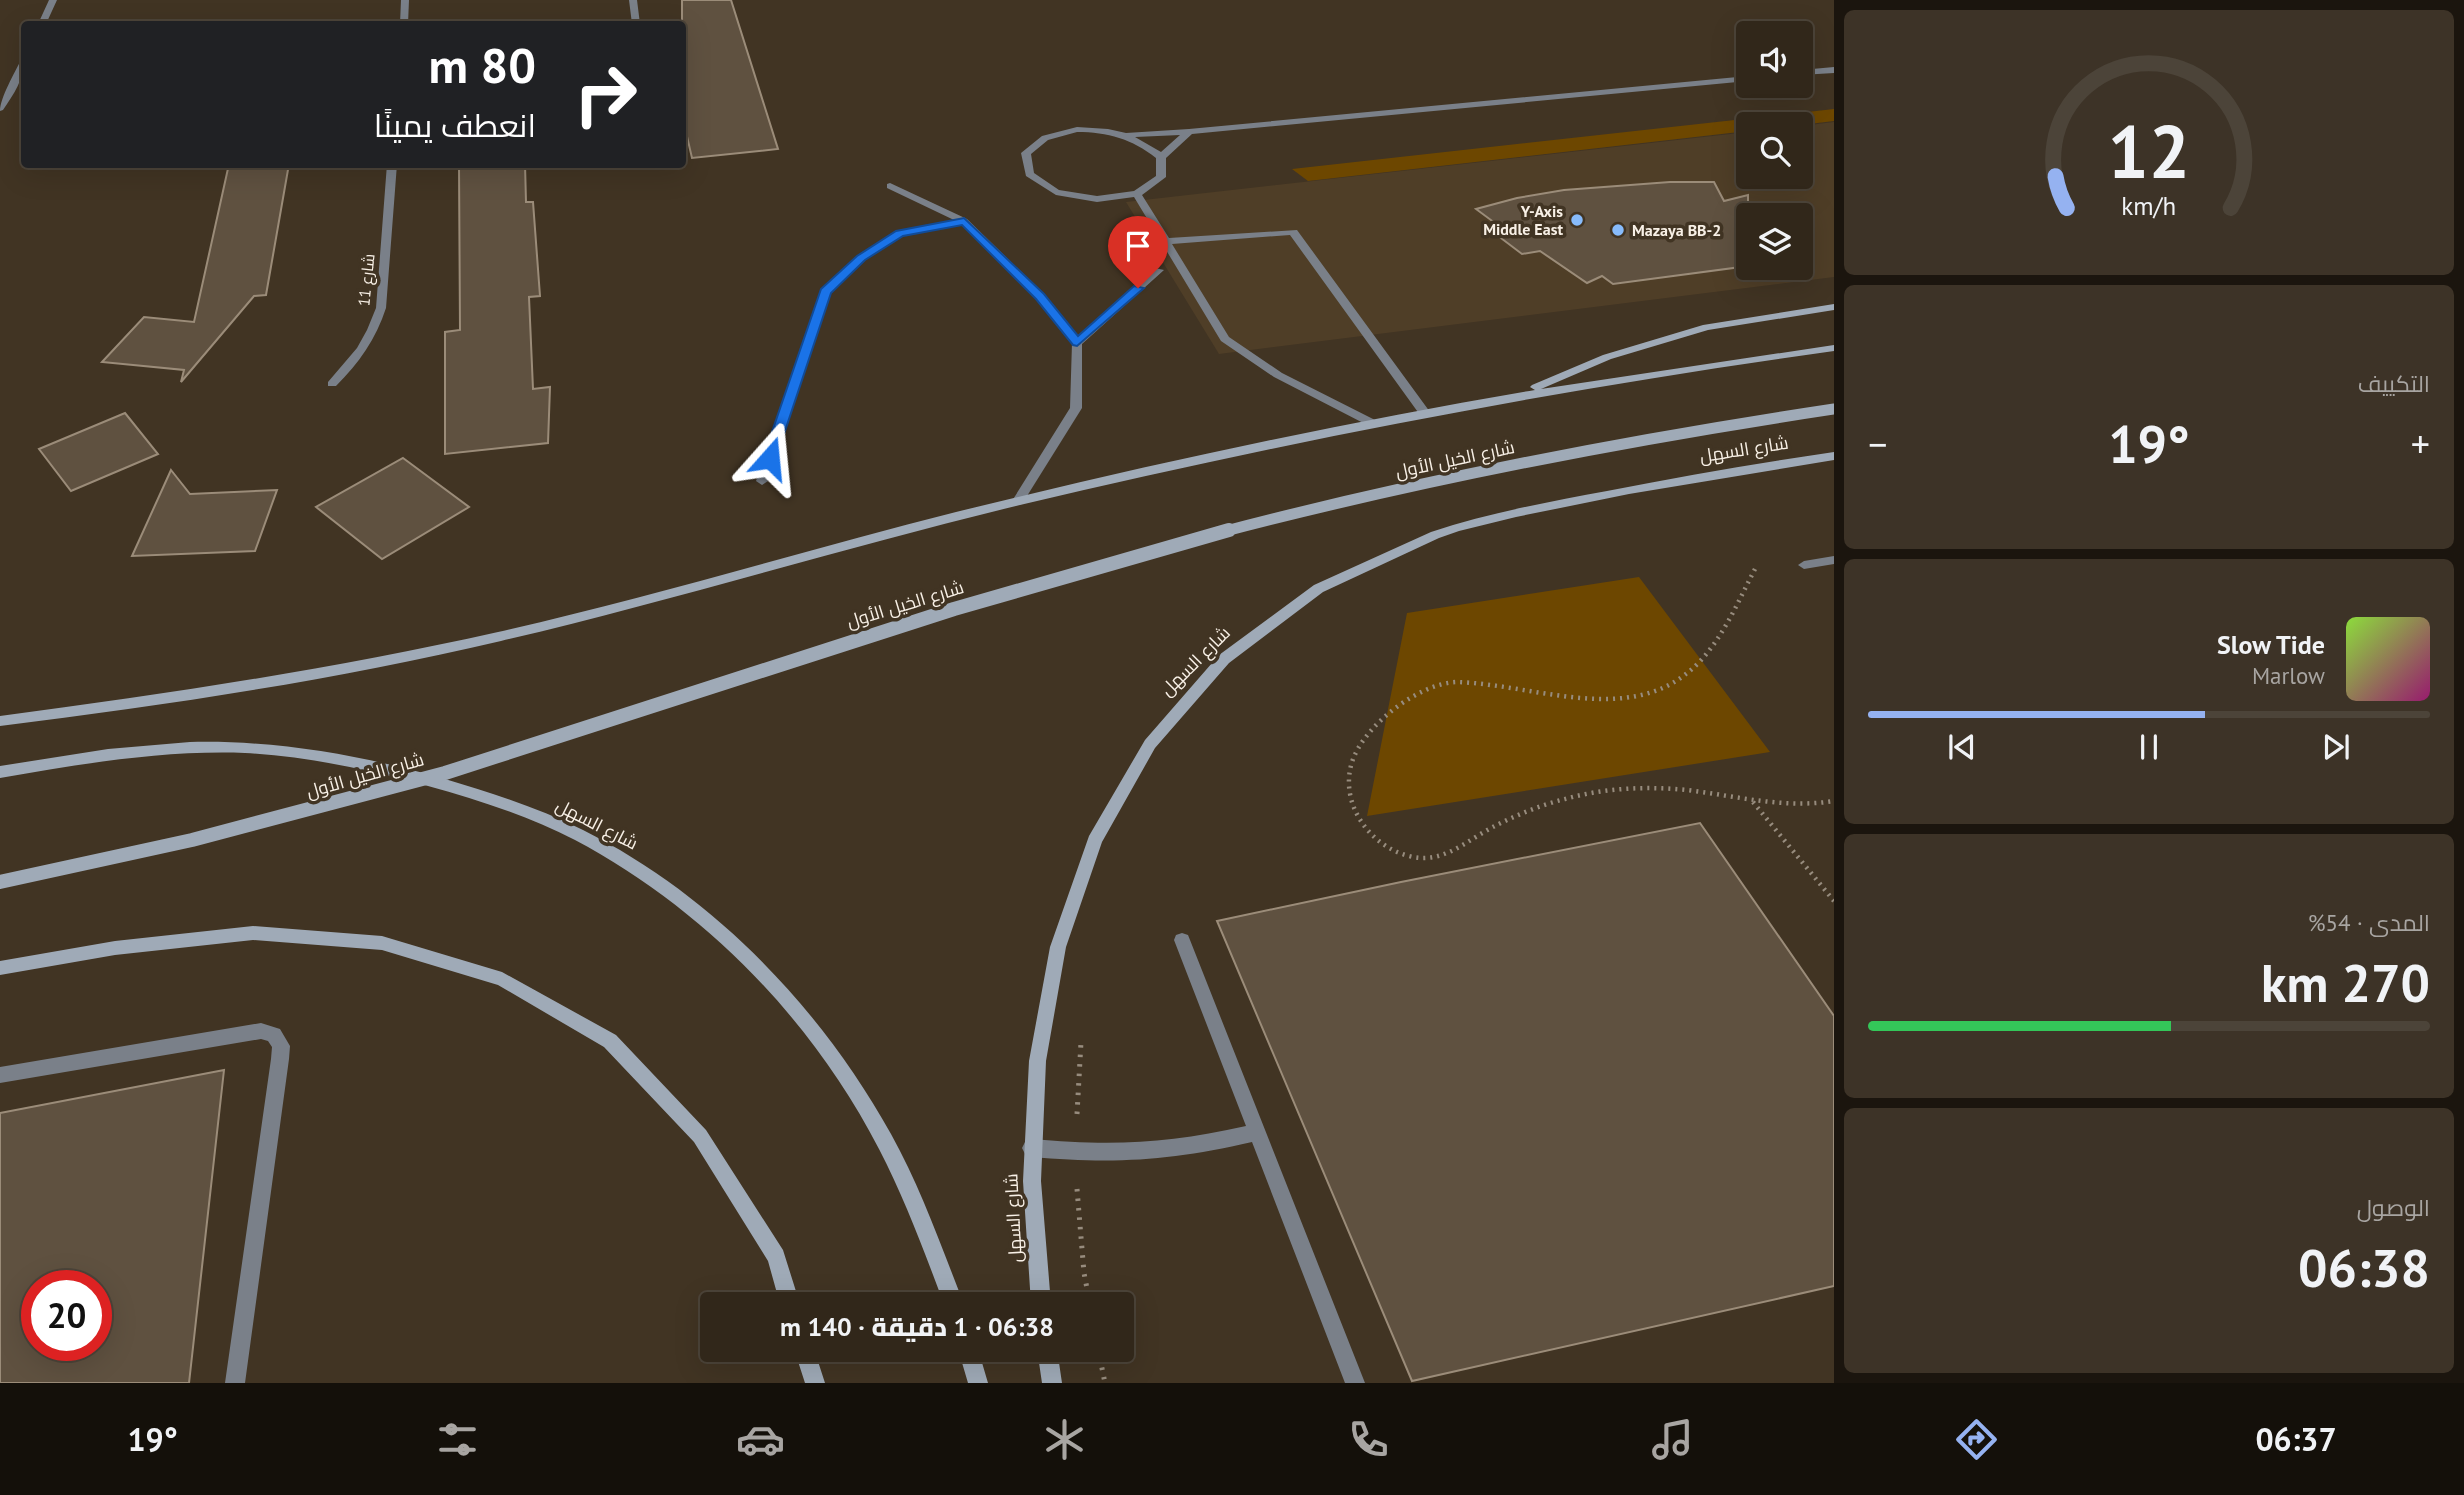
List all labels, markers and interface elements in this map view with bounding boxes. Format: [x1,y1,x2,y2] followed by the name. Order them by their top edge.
[1736,21,1813,280] map controls
[1736,21,1813,98] button: sound
[429,33,536,97] text: 80 m
[560,49,651,140] icon: right
[374,104,536,146] text: انعطف يمينًا
[2108,105,2190,199] text: 12
[1736,112,1813,189] button: search
[2122,190,2176,222] text: km/h
[1483,201,1563,239] place label: Y-Axis Middle East
[1736,203,1813,280] button: layers
[1569,212,1585,228] marker: Y-Axis Middle East
[1108,216,1168,288] pin
[1632,220,1721,240] place label: Mazaya BB-2
[1610,222,1626,238] marker: Mazaya BB-2
[1119,227,1157,265] icon: arrive
[353,253,381,307] street label: شارع 11
[2358,369,2430,398] text: التكييف
[2108,410,2190,477] text: 19°
[1868,419,1887,468] text: −
[2411,419,2430,468] text: +
[733,421,807,495] position arrow
[1698,431,1790,468] street label: شارع السهل
[1393,435,1517,484] street label: شارع الخيل الأول
[844,575,967,634] street label: شارع الخيل الأول
[1155,621,1235,701] street label: شارع السهل
[2217,628,2325,661] text: Slow Tide
[2252,661,2325,690] text: Marlow
[1943,728,1981,766] icon: previous
[2130,728,2168,766] icon: pause
[2317,728,2355,766] icon: next
[304,747,427,804] street label: شارع الخيل الأول
[551,793,642,855] street label: شارع السهل
[2308,908,2430,937] text: المدى · 54%
[2261,949,2430,1016] text: 270 km
[999,1173,1028,1263] street label: شارع السهل
[2357,1193,2430,1222] text: الوصول
[2298,1234,2430,1301] text: 06:38
[21,1270,112,1361] speed limit sign: 20
[780,1310,1054,1343] text: 06:38 · 1 دقيقة · 140 m
[433,1415,482,1464] icon: filters
[736,1415,785,1464] icon: car
[1040,1415,1089,1464] icon: climate
[1344,1415,1393,1464] icon: phone
[1648,1415,1697,1464] icon: music
[1952,1415,2001,1464] icon: directions
[127,1418,178,1460] text: 19°
[2255,1418,2337,1460] text: 06:37

